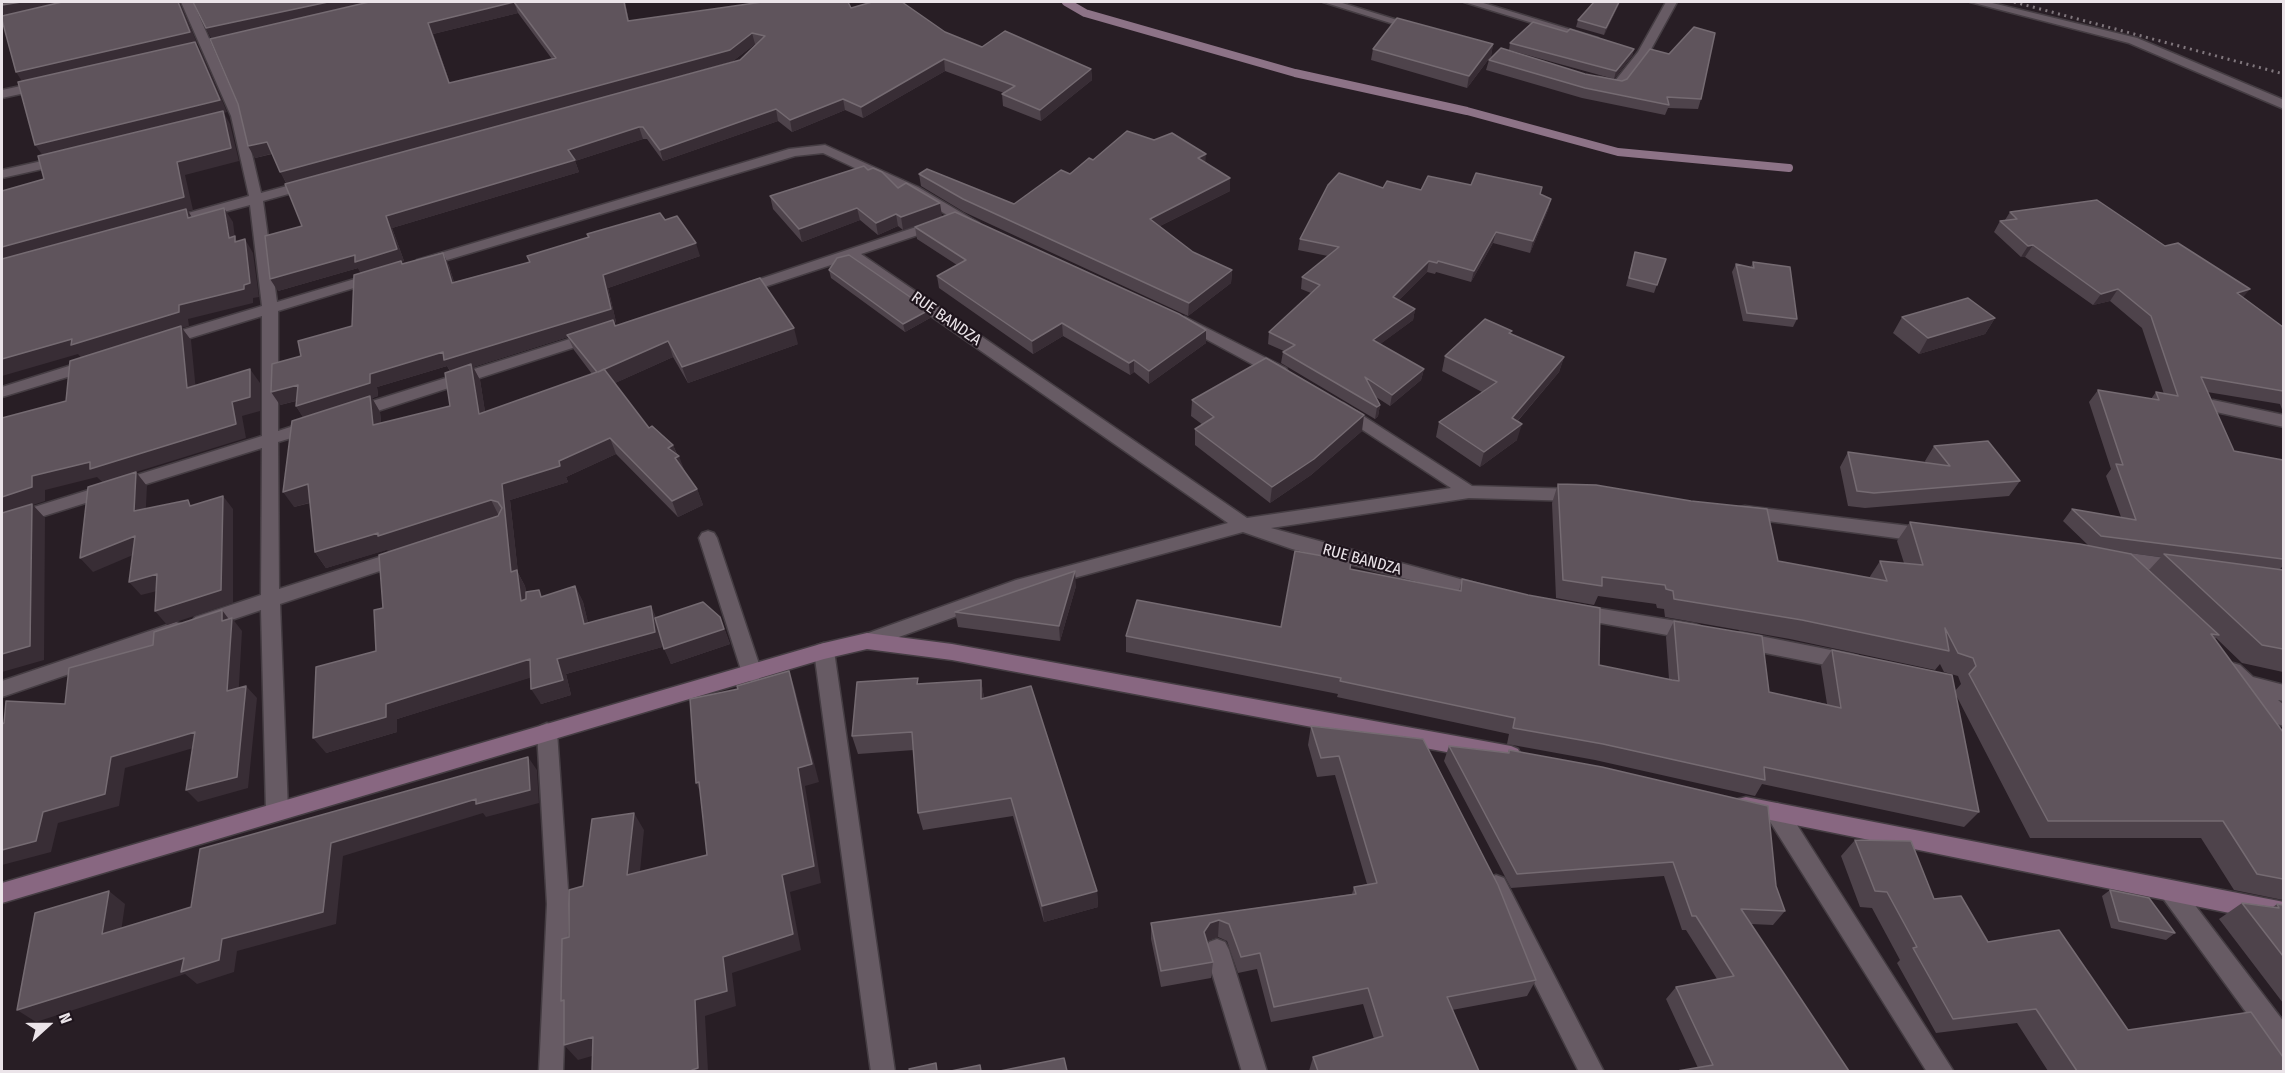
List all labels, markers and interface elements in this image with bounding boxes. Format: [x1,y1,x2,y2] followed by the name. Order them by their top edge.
[907,288,985,350] street label: RUE BANDZA
[1320,540,1404,580] street label: RUE BANDZA
[18,995,78,1055] north arrow
[55,1010,76,1026] text: N

